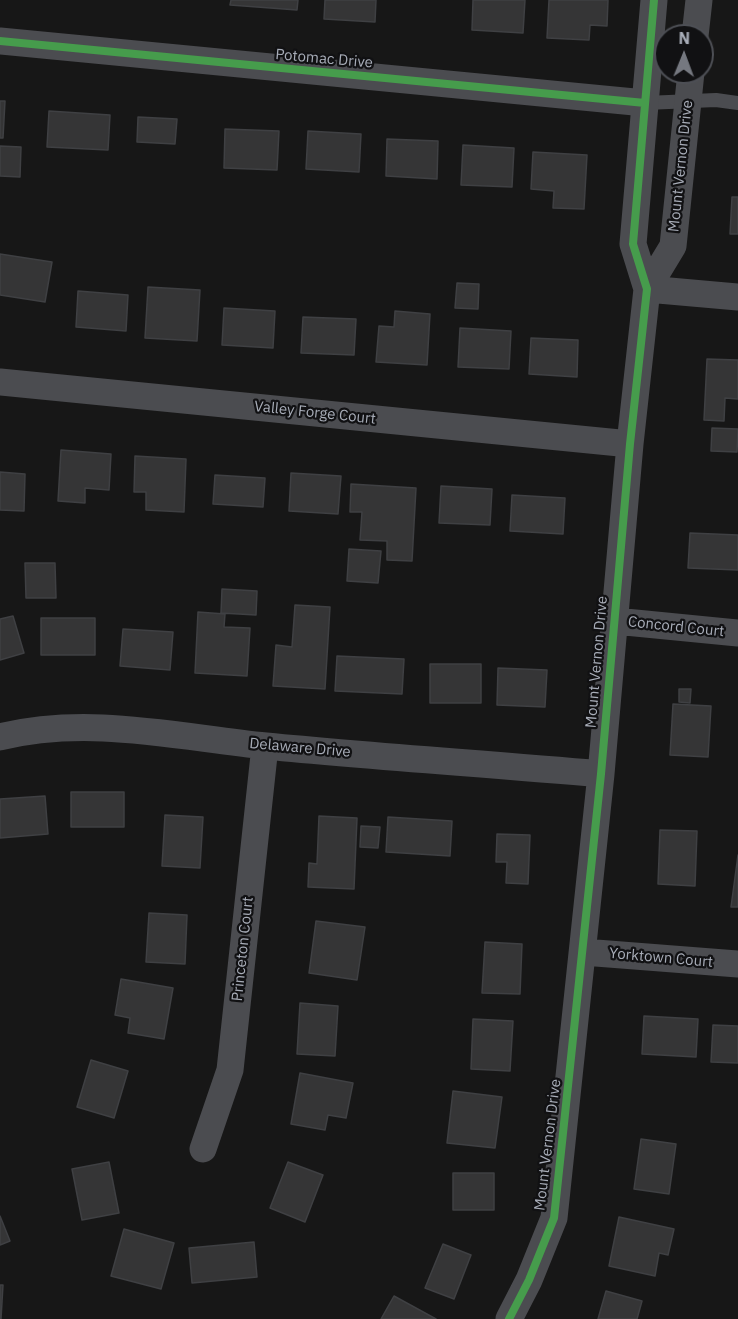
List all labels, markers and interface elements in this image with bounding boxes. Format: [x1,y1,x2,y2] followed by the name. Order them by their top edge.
[654,24,714,84] north arrow
[678,28,690,48] text: N
[275,46,373,72] street label: Potomac Drive
[665,99,697,233] street label: Mount Vernon Drive
[253,398,377,428] street label: Valley Forge Court
[582,595,612,729] street label: Mount Vernon Drive
[627,613,725,641] street label: Concord Court
[249,735,351,761] street label: Delaware Drive
[229,896,257,1002] street label: Princeton Court
[608,945,714,971] street label: Yorktown Court
[531,1078,565,1212] street label: Mount Vernon Drive

